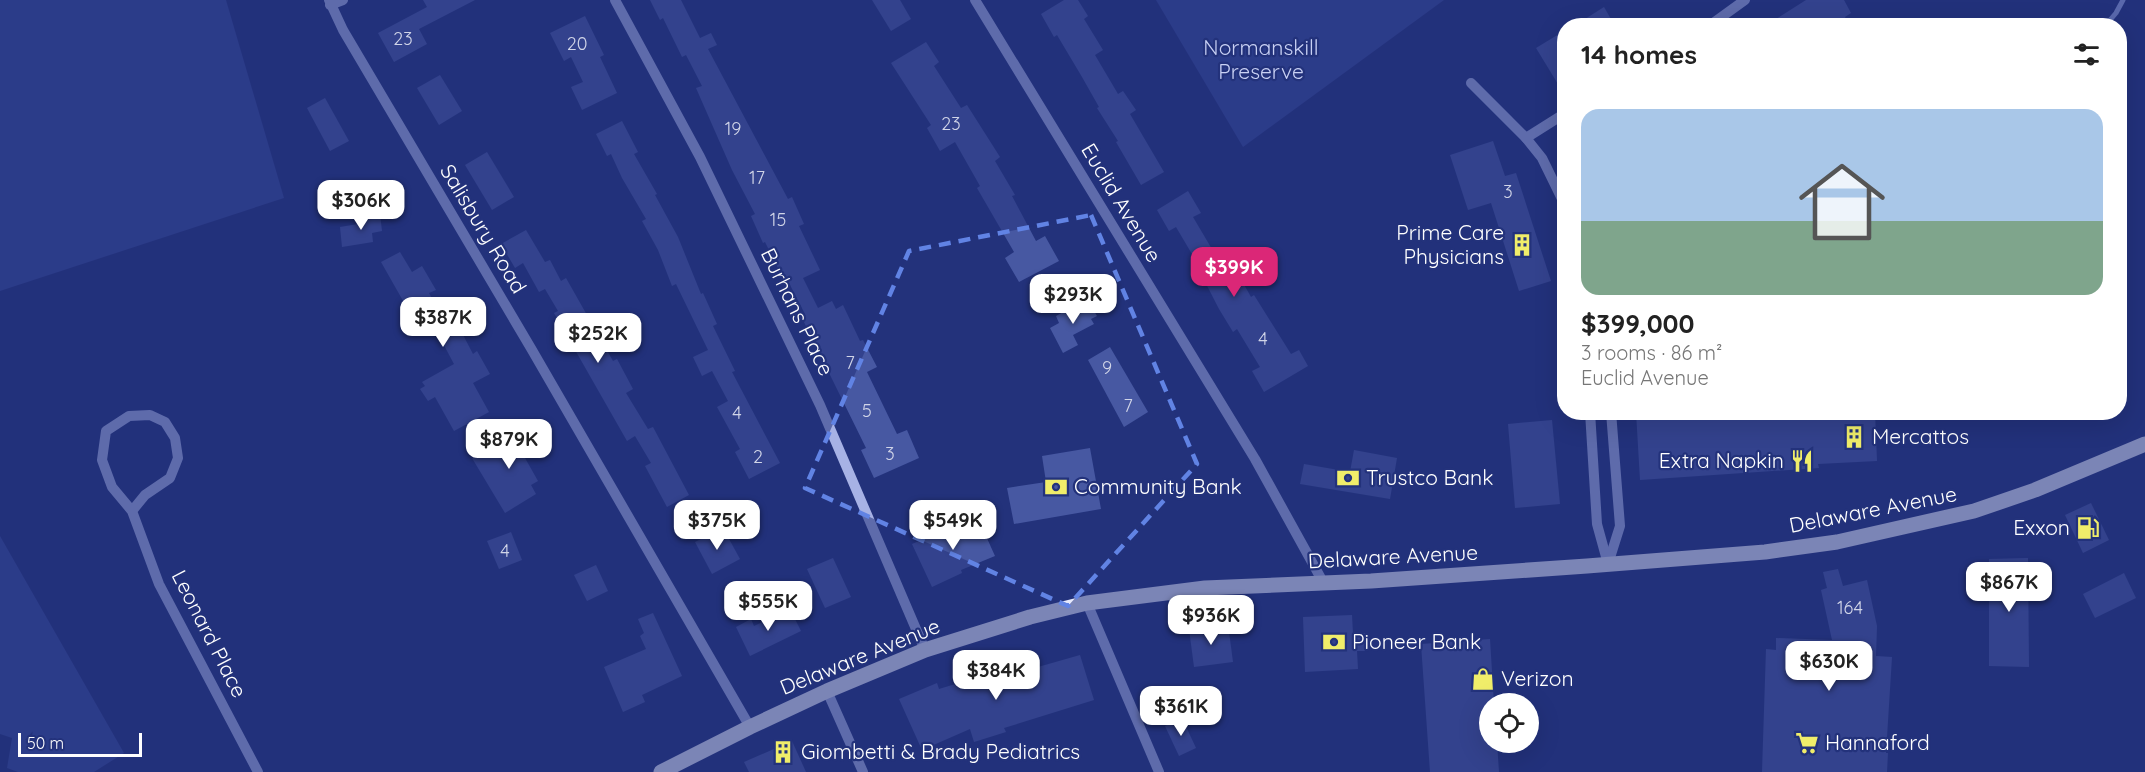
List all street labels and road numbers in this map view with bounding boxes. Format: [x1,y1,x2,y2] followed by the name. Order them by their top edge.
[1076,138,1168,267] street label: Euclid Avenue
[435,159,533,298] street label: Salisbury Road
[756,243,840,380] street label: Burhans Place
[1787,480,1959,538] street label: Delaware Avenue
[1307,539,1479,573] street label: Delaware Avenue
[167,566,253,702] street label: Leonard Place
[776,612,943,700] street label: Delaware Avenue

